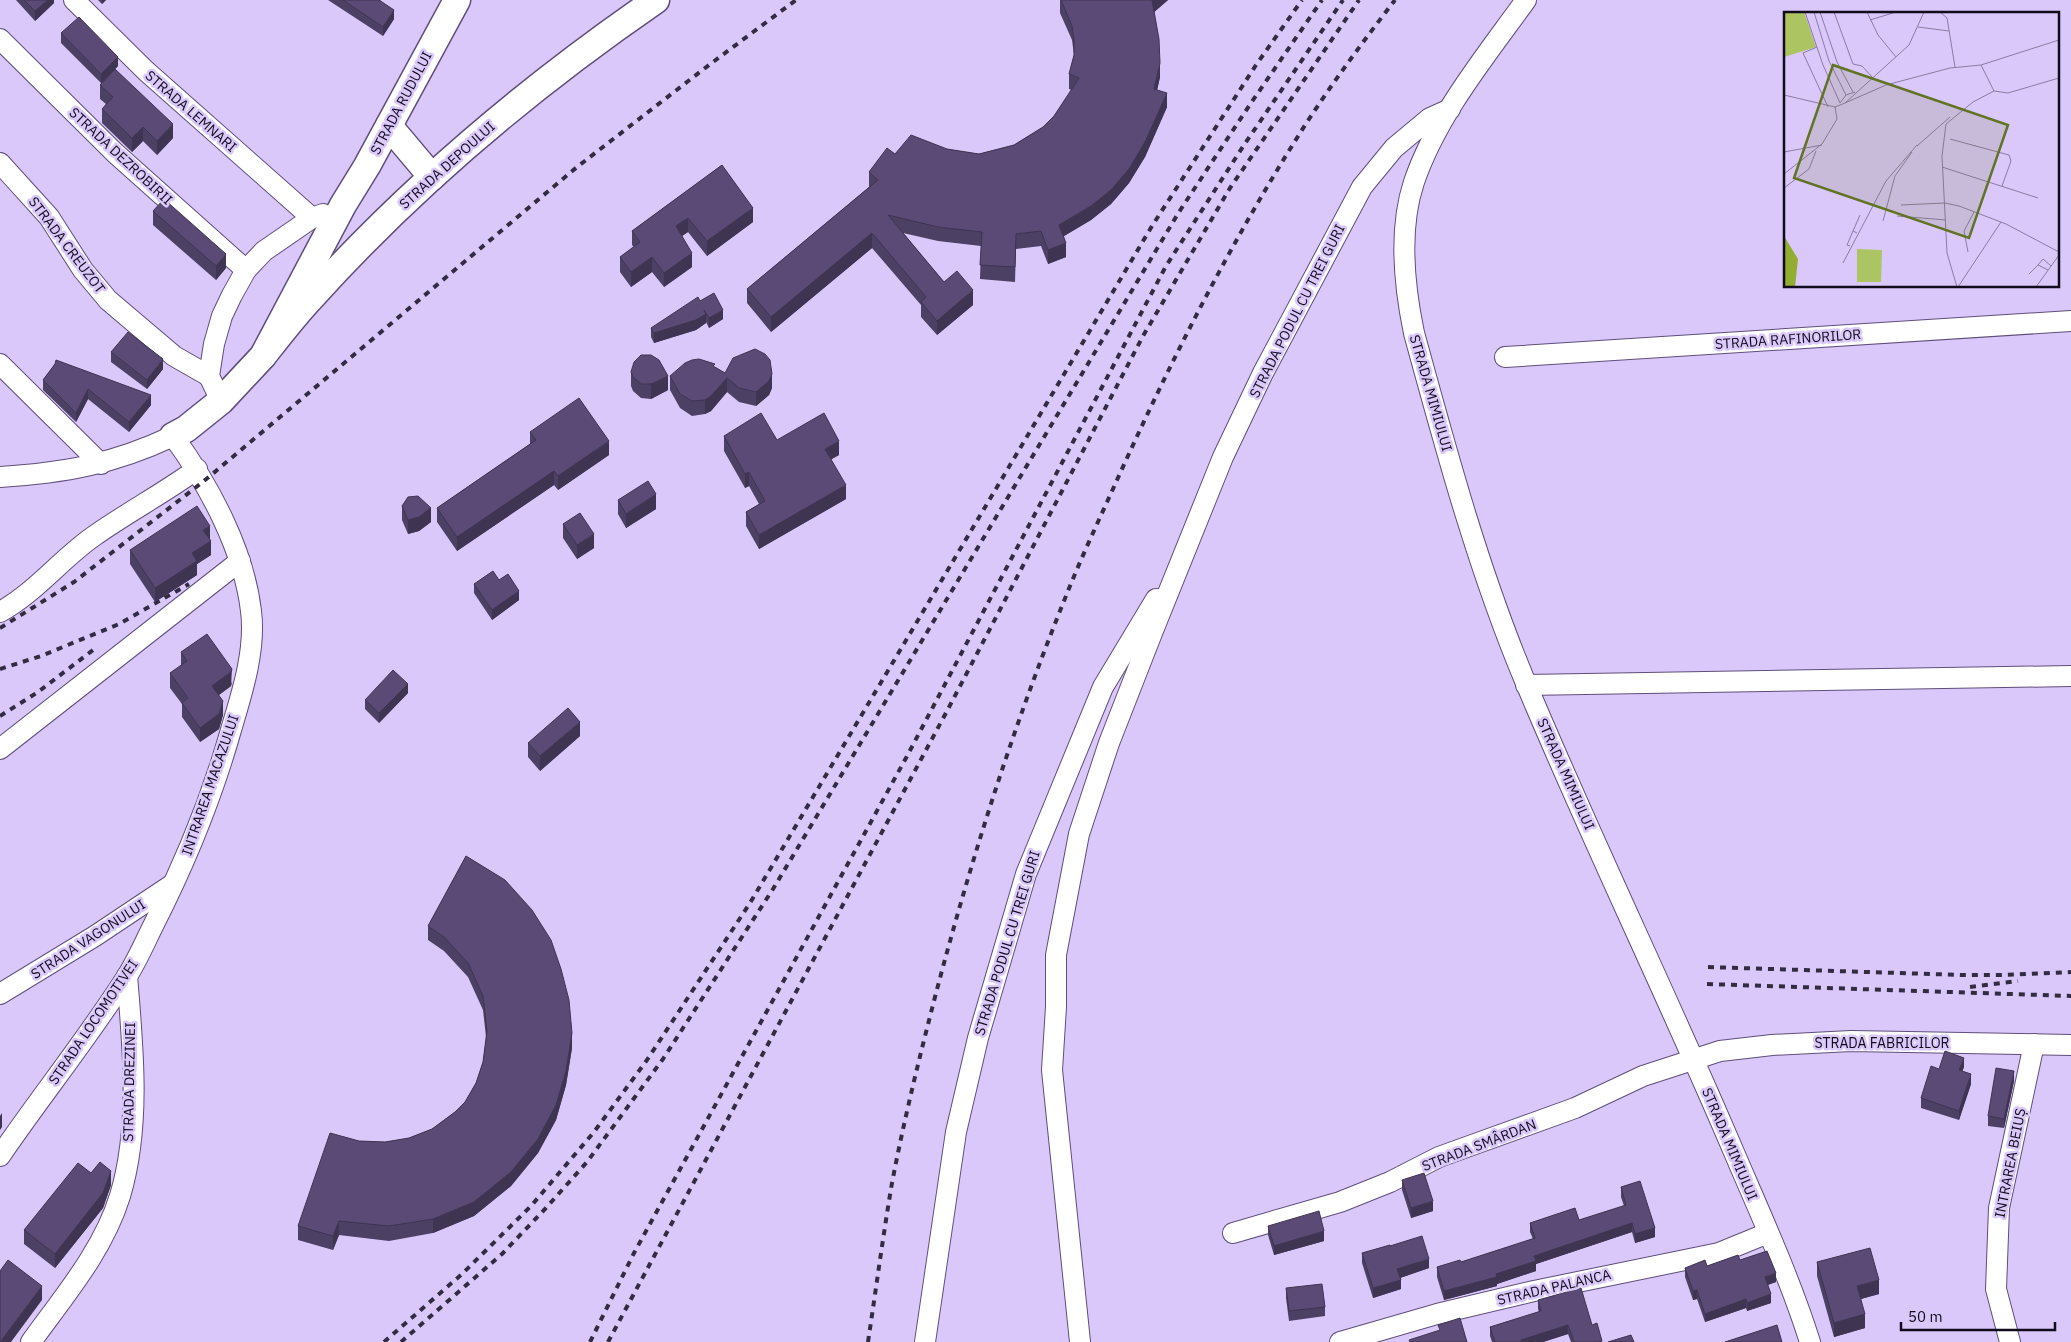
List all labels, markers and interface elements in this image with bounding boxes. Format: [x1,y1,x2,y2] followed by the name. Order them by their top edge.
[1784,12,2058,288] inset map
[366,48,436,158] street label: STRADA RUDULUI
[142,66,240,156] street label: STRADA LEMNARI
[66,103,176,209] street label: STRADA DEZROBIRII
[395,117,499,213] street label: STRADA DEPOULUI
[25,193,109,297] street label: STRADA CREUZOT
[1245,221,1349,401] street label: STRADA PODUL CU TREI GURI
[1714,325,1862,353] street label: STRADA RAFINORILOR
[1406,333,1456,453] street label: STRADA MIMIULUI
[177,712,243,858] street label: INTRAREA MACAZULUI
[1533,715,1599,833] street label: STRADA MIMIULUI
[970,848,1044,1038] street label: STRADA PODUL CU TREI GURI
[27,895,149,983] street label: STRADA VAGONULUI
[44,956,142,1088] street label: STRADA LOCOMOTIVEI
[119,1022,139,1142] street label: STRADA DREZINEI
[1814,1034,1950,1052] street label: STRADA FABRICILOR
[1698,1085,1762,1203] street label: STRADA MIMIULUI
[1991,1107,2029,1219] street label: INTRAREA BEIUȘ
[1419,1115,1539,1175] street label: STRADA SMÂRDAN
[1495,1265,1613,1309] street label: STRADA PALANCA
[1901,1300,2055,1332] scale bar
[1908,1307,1943,1326] text: 50 m

